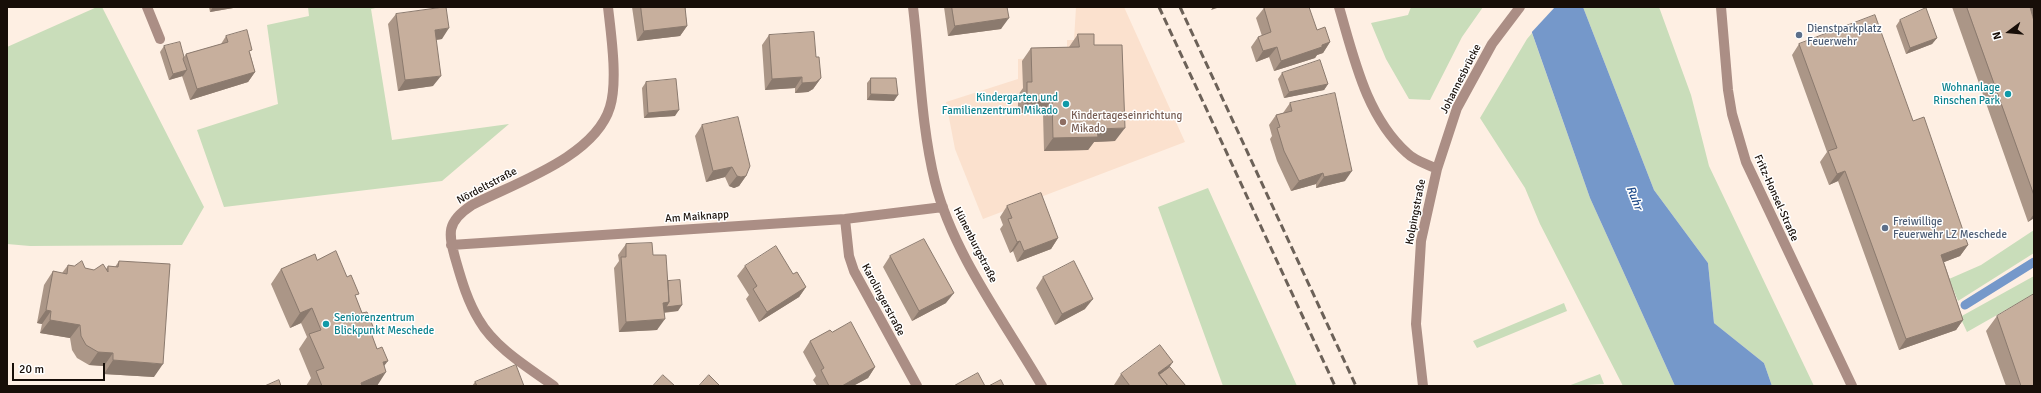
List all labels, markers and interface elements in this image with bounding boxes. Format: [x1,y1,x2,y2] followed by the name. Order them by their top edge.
[1989,12,2029,52] north arrow
[1807,22,1882,48] place label: Dienstparkplatz Feuerwehr
[1794,30,1804,40] marker: Dienstparkplatz Feuerwehr
[1990,30,2004,41] text: N
[1438,42,1484,116] street label: Johannesbrücke
[1933,81,2000,107] place label: Wohnanlage Rinschen Park
[2003,89,2013,99] marker: Wohnanlage Rinschen Park
[942,91,1058,117] place label: Kindergarten und Familienzentrum Mikado
[1061,99,1071,109] marker: Kindergarten und Familienzentrum Mikado
[1071,109,1182,135] place label: Kindertageseinrichtung Mikado
[1058,117,1068,127] marker: Kindertageseinrichtung Mikado
[1751,153,1801,243] street label: Fritz-Honsel-Straße
[455,165,519,207] street label: Nördeltstraße
[1403,178,1429,246] street label: Kolpingstraße
[1623,184,1645,212] water label: Ruhr
[950,205,1000,285] street label: Hünenburgstraße
[665,208,729,226] street label: Am Maiknapp
[1893,215,2007,241] place label: Freiwillige Feuerwehr LZ Meschede
[1880,223,1890,233] marker: Freiwillige Feuerwehr LZ Meschede
[858,262,908,338] street label: Karolingerstraße
[334,311,434,337] place label: Seniorenzentrum Blickpunkt Meschede
[321,319,331,329] marker: Seniorenzentrum Blickpunkt Meschede
[14,355,107,381] scale bar
[19,362,44,377] text: 20 m

